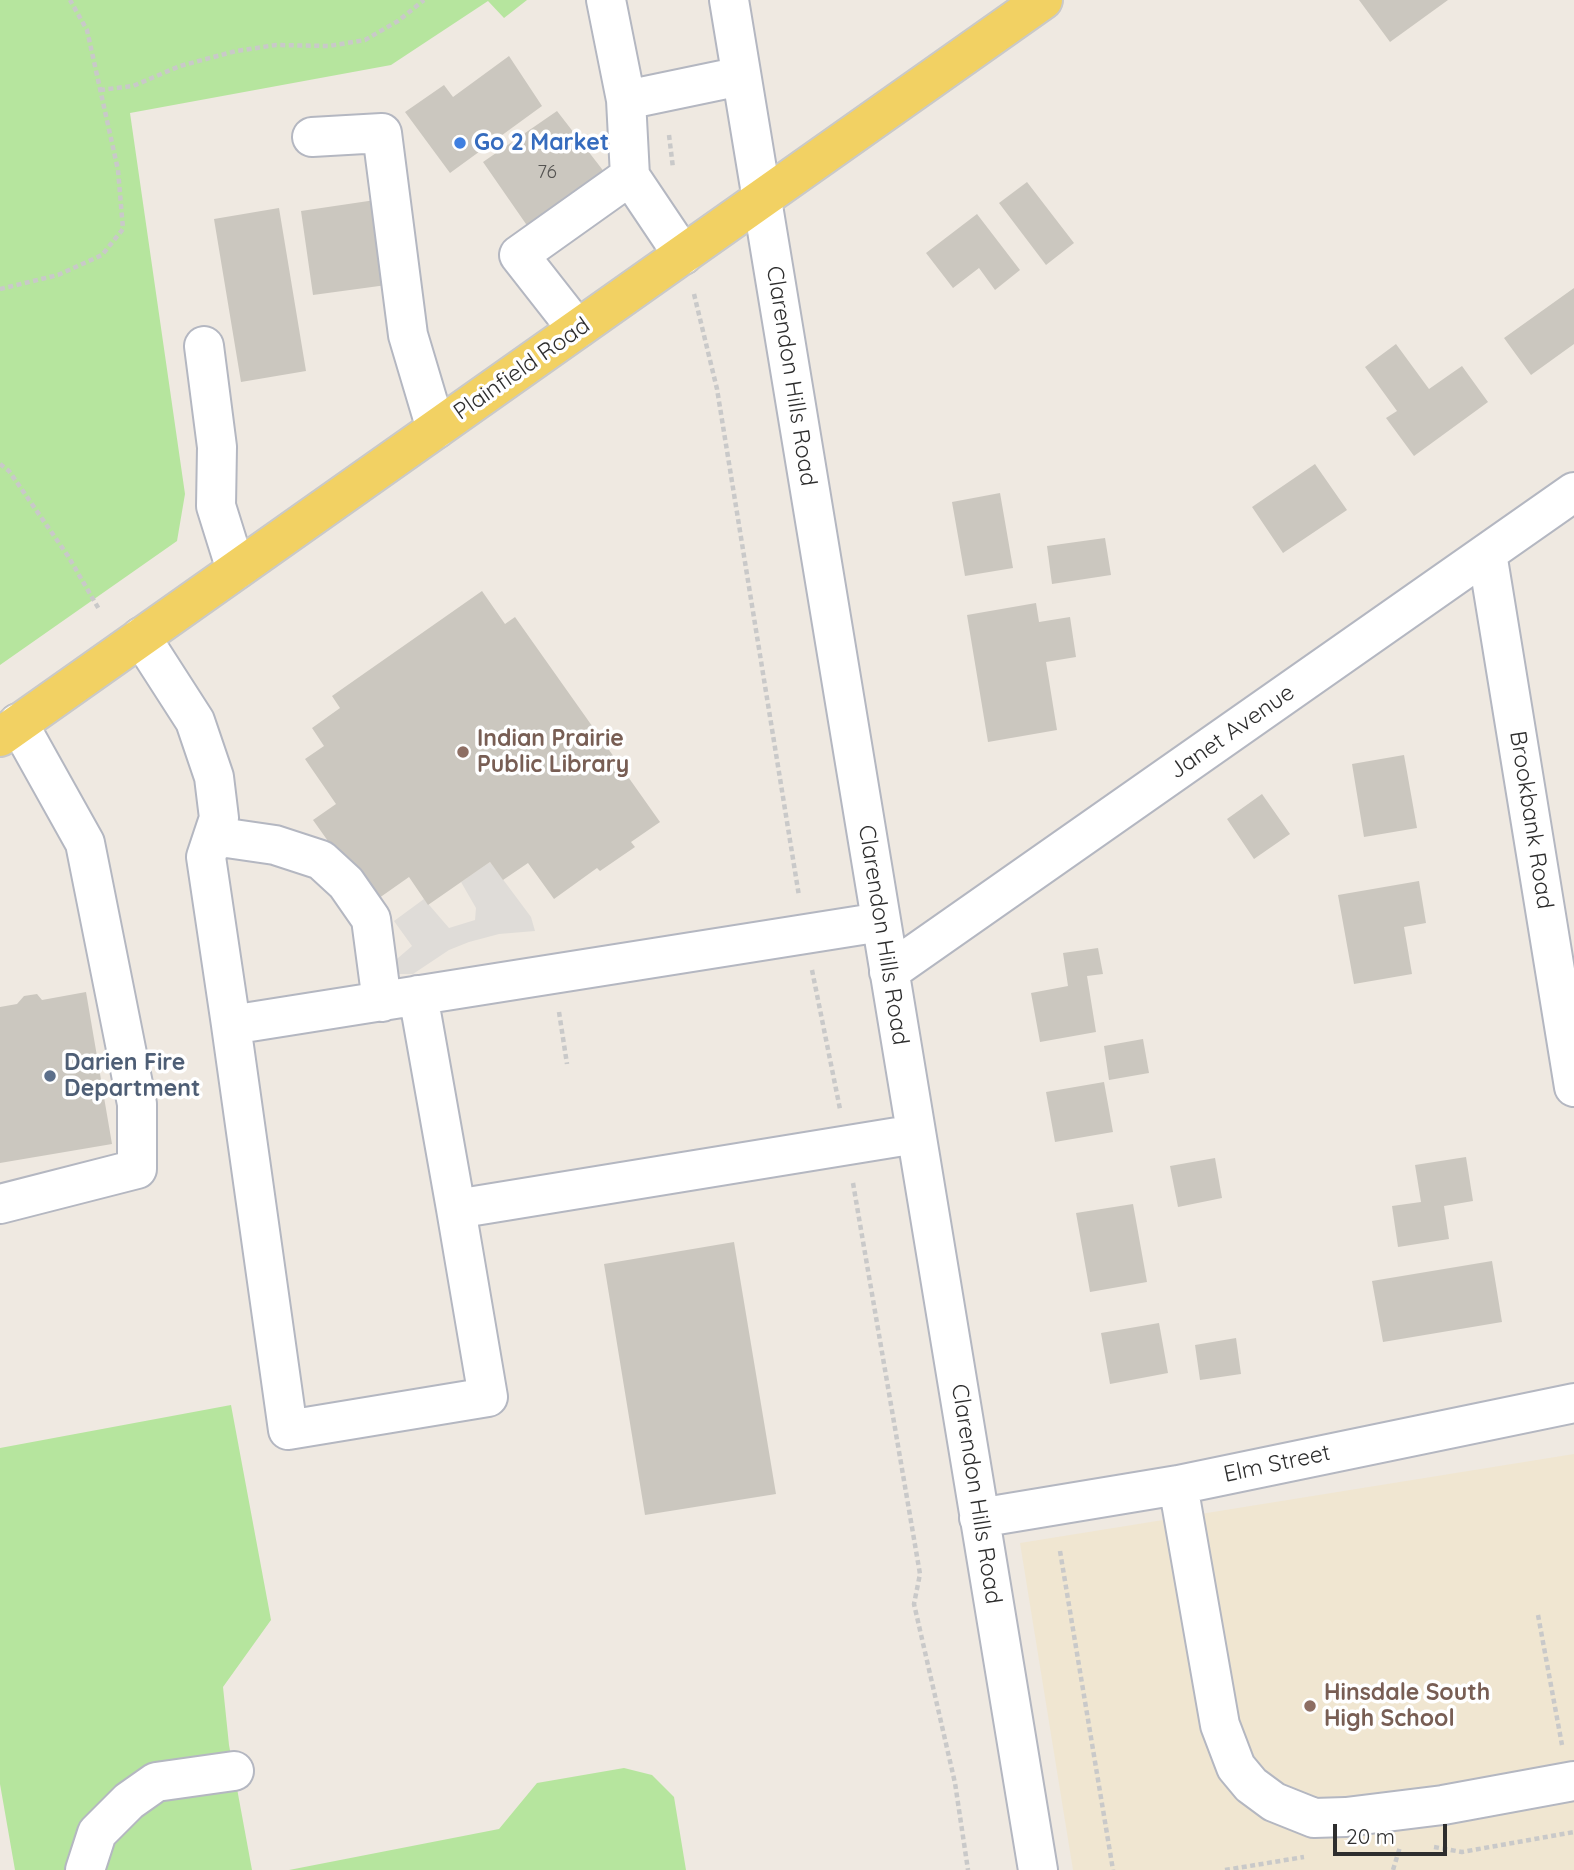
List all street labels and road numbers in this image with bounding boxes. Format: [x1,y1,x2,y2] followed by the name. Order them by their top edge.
[760,264,822,488] street label: Clarendon Hills Road
[449,312,595,426] street label: Plainfield Road
[1164,679,1300,785] street label: Janet Avenue
[1503,729,1559,911] street label: Brookbank Road
[852,823,914,1047] street label: Clarendon Hills Road
[945,1382,1007,1606] street label: Clarendon Hills Road
[1221,1439,1333,1489] street label: Elm Street

